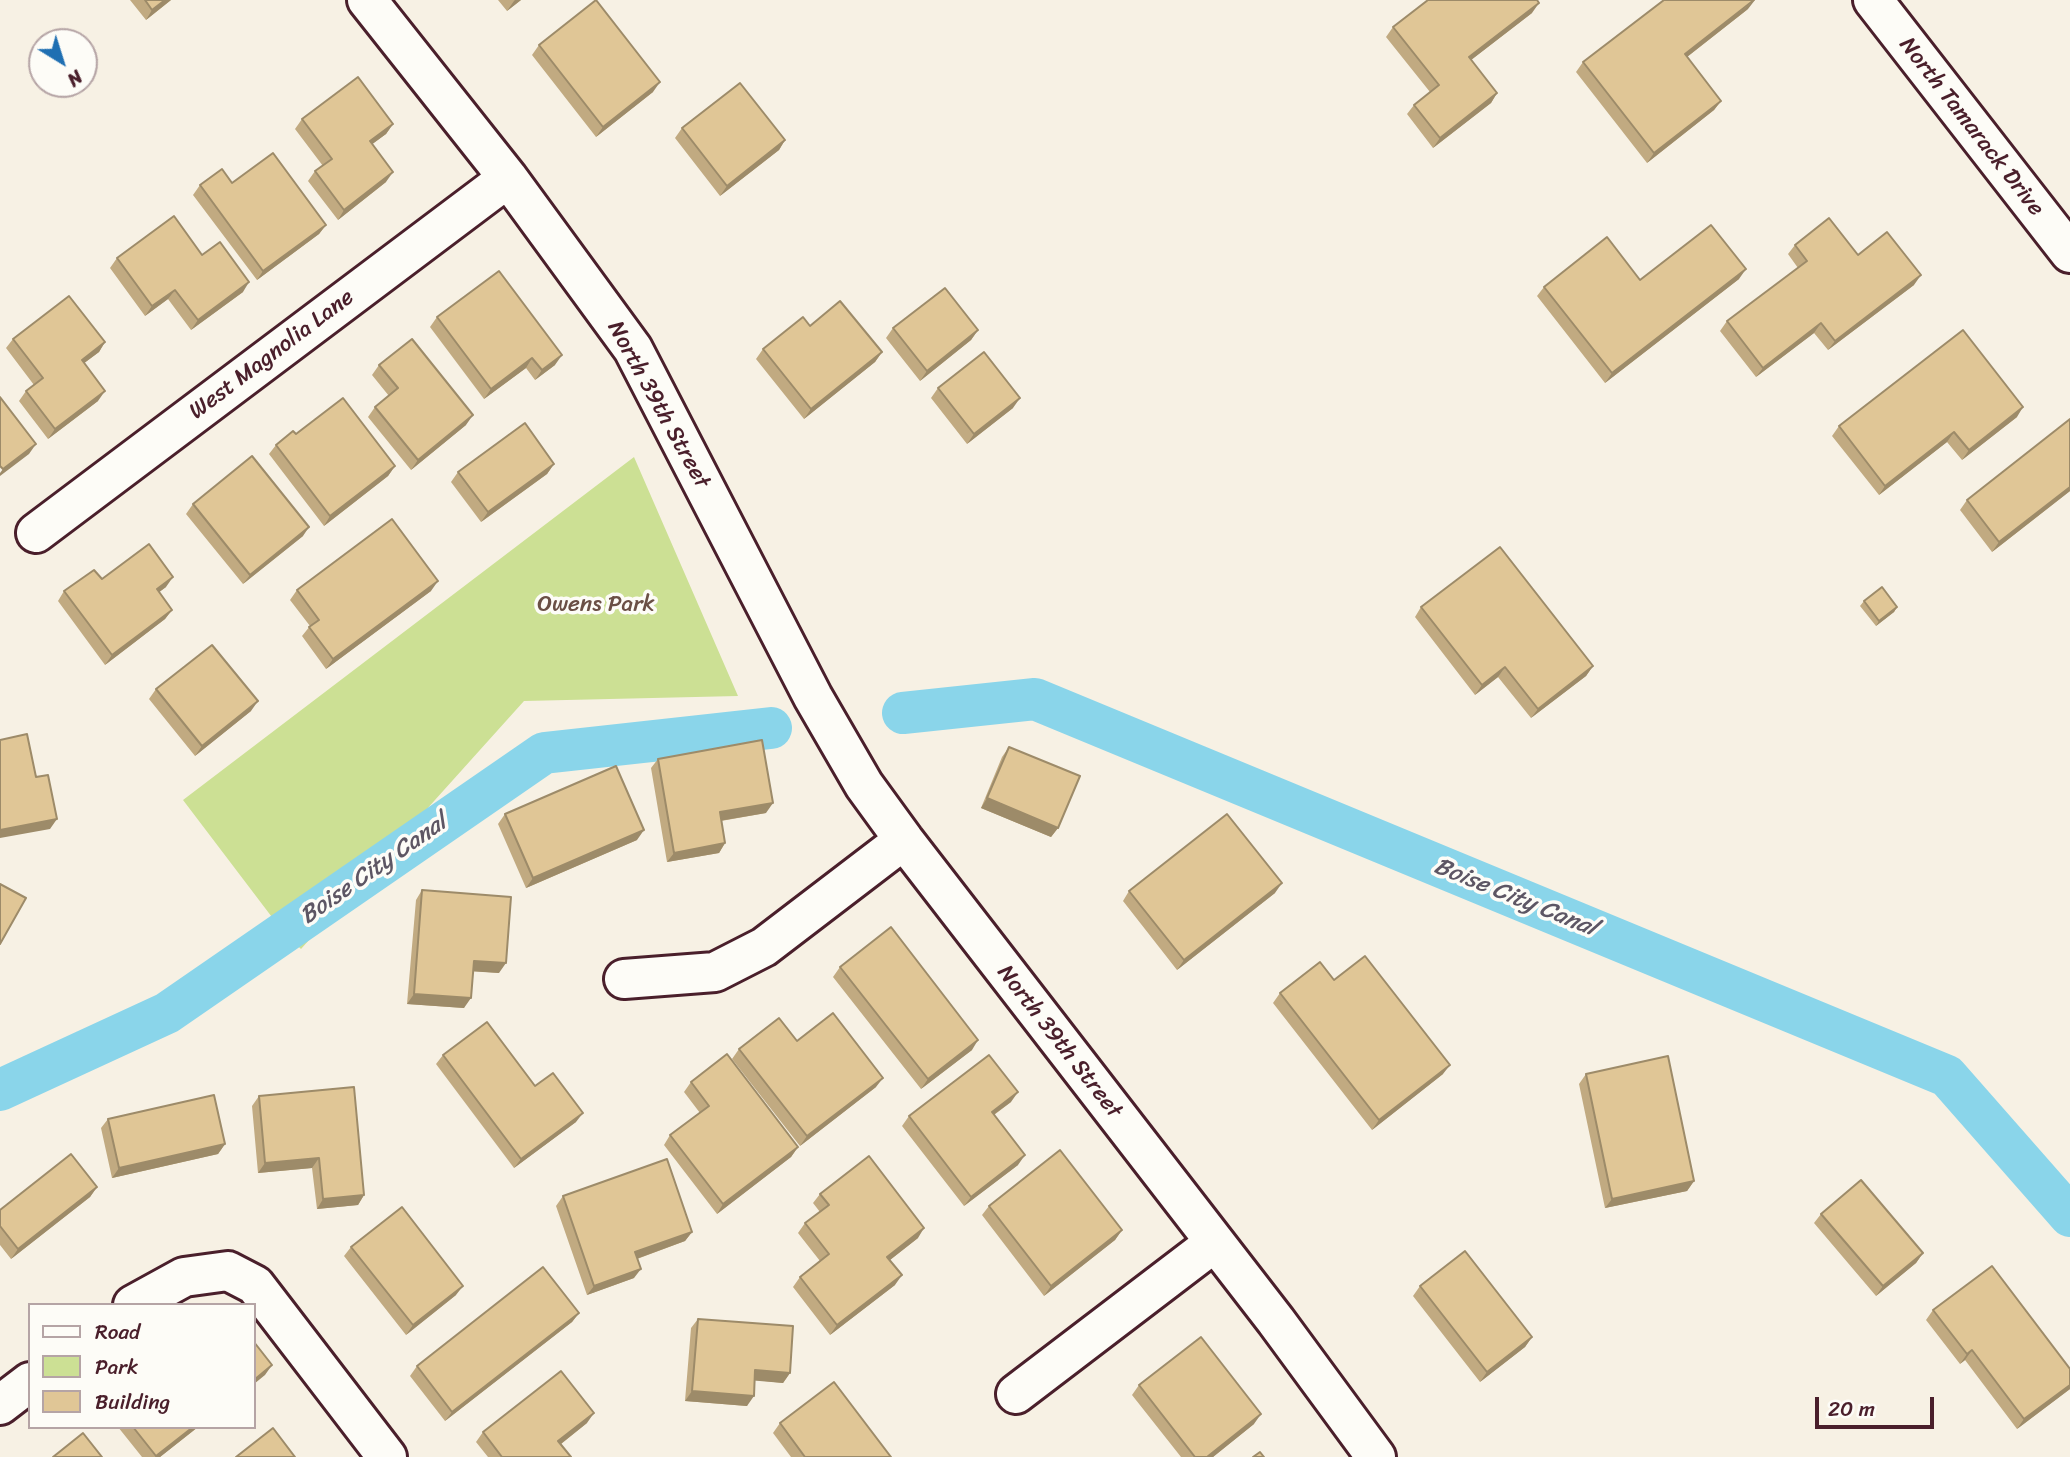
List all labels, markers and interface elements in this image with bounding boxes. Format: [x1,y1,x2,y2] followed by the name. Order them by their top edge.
[28,28,98,98] north arrow
[1893,32,2049,222] street label: North Tamarack Drive
[60,61,90,95] text: N
[184,284,360,426] street label: West Magnolia Lane
[601,317,715,493] street label: North 39th Street
[537,591,655,619] park label: Owens Park
[295,809,453,931] water label: Boise City Canal
[1430,852,1600,944] water label: Boise City Canal
[991,960,1127,1124] street label: North 39th Street
[28,1303,256,1429] legend
[95,1313,140,1351] text: Road
[95,1348,138,1386] text: Park
[95,1383,170,1421] text: Building
[1818,1384,1937,1428] scale bar
[1828,1390,1875,1428] text: 20 m

